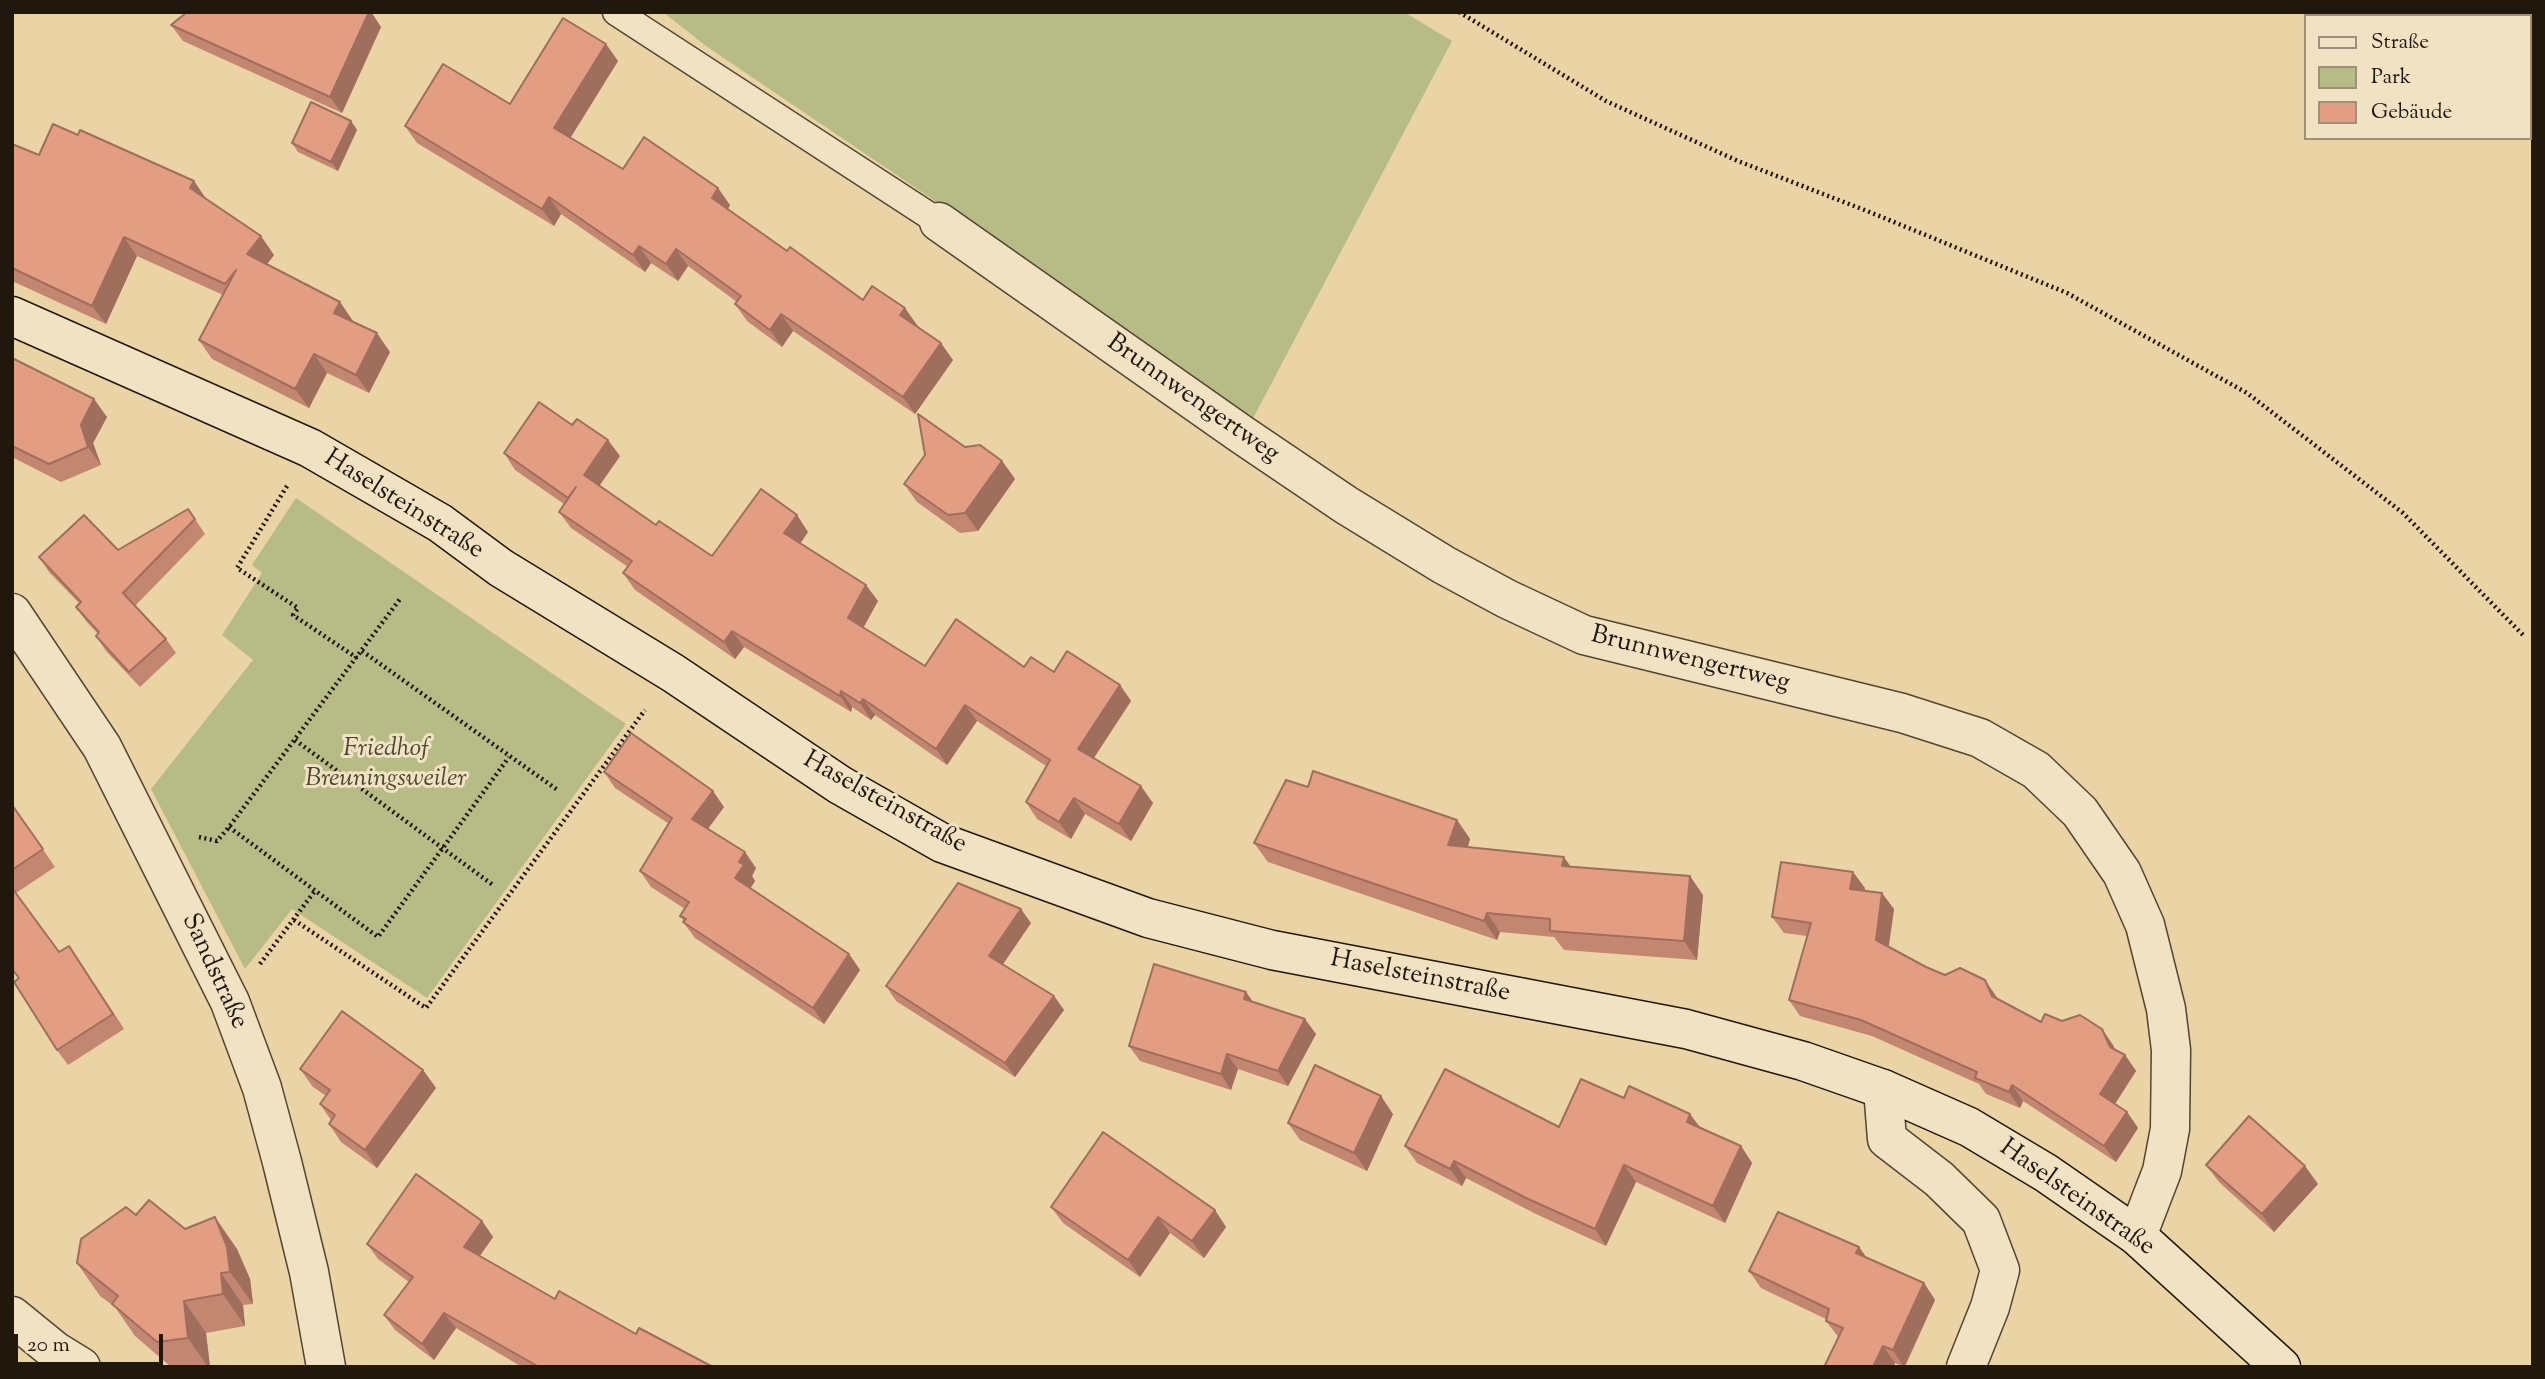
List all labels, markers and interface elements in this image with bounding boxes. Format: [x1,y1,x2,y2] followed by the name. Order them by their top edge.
[2304,14,2531,140] legend
[2371,28,2429,58] text: Straße
[2371,63,2411,93] text: Park
[2371,98,2452,128] text: Gebäude
[1100,329,1284,471] street label: Brunnwengertweg
[317,444,489,568] street label: Haselsteinstraße
[1587,621,1793,701] street label: Brunnwengertweg
[305,735,467,796] park label: Friedhof Breuningsweiler
[797,746,971,862] street label: Haselsteinstraße
[173,909,253,1035] street label: Sandstraße
[1327,945,1513,1011] street label: Haselsteinstraße
[1992,1134,2160,1264] street label: Haselsteinstraße
[18,1320,166,1364] scale bar
[27,1331,70,1361] text: 20 m

